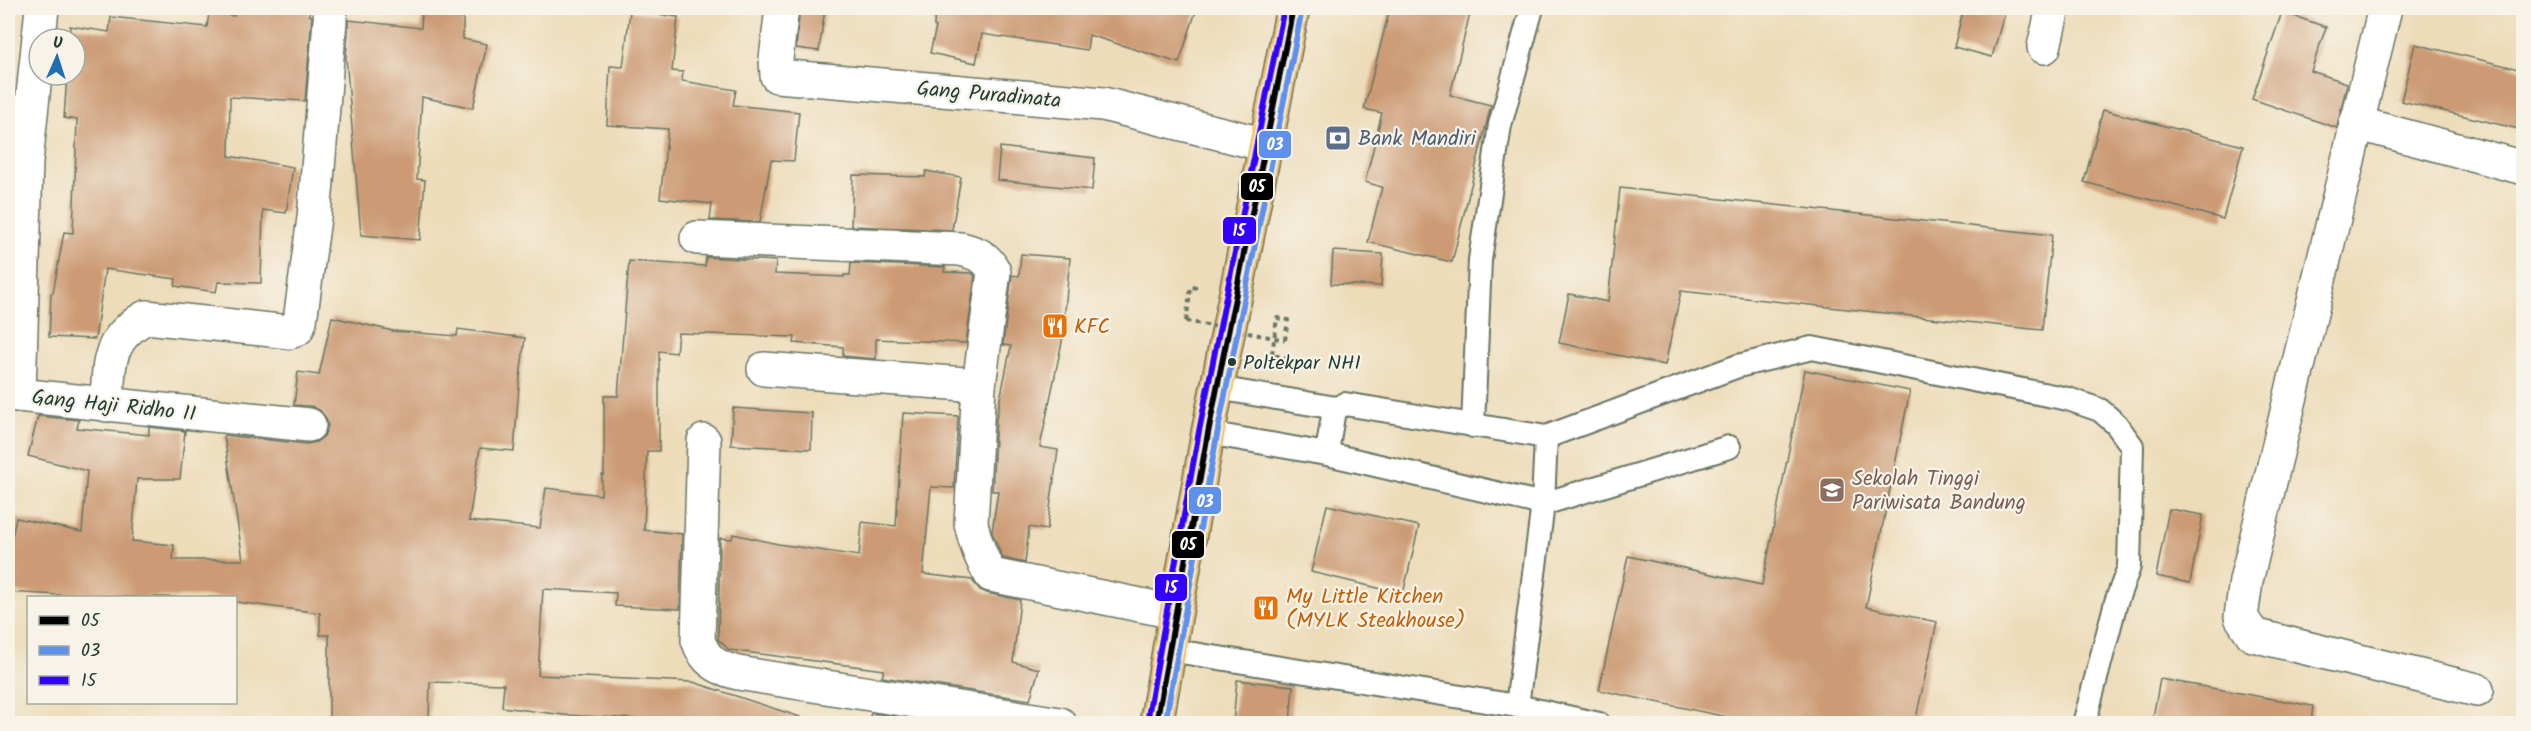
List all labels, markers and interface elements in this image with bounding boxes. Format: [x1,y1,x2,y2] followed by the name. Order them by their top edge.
[27,27,87,87] north arrow
[52,31,64,56] text: U
[915,73,1063,118] street label: Gang Puradinata
[1323,123,1353,153] bank icon: Bank Mandiri
[1358,123,1477,156] place label: Bank Mandiri
[1258,130,1292,159] line badge: 03
[1267,133,1284,158] text: 03
[1240,172,1274,201] line badge: 05
[1249,175,1267,200] text: 05
[1222,216,1257,245] line badge: 15
[1233,219,1247,244] text: 15
[1040,311,1070,341] restaurant icon: KFC
[1074,311,1110,344] place label: KFC
[1243,348,1361,380] place label: Poltekpar NHI
[1226,356,1238,368] marker: Poltekpar NHI
[30,381,198,432] street label: Gang Haji Ridho II
[1852,463,2026,520] place label: Sekolah Tinggi Pariwisata Bandung
[1817,475,1847,505] school or university icon: Sekolah Tinggi Pariwisata Bandung
[1188,486,1222,515] line badge: 03
[1197,490,1214,515] text: 03
[1171,530,1205,559] line badge: 05
[1180,533,1198,558] text: 05
[1154,573,1188,602] line badge: 15
[1165,576,1179,601] text: 15
[1286,581,1465,638] place label: My Little Kitchen (MYLK Steakhouse)
[1251,593,1281,623] restaurant icon: My Little Kitchen (MYLK Steakhouse)
[27,596,237,704] legend
[81,607,101,636] text: 05
[81,637,100,666] text: 03
[81,667,98,696] text: 15

